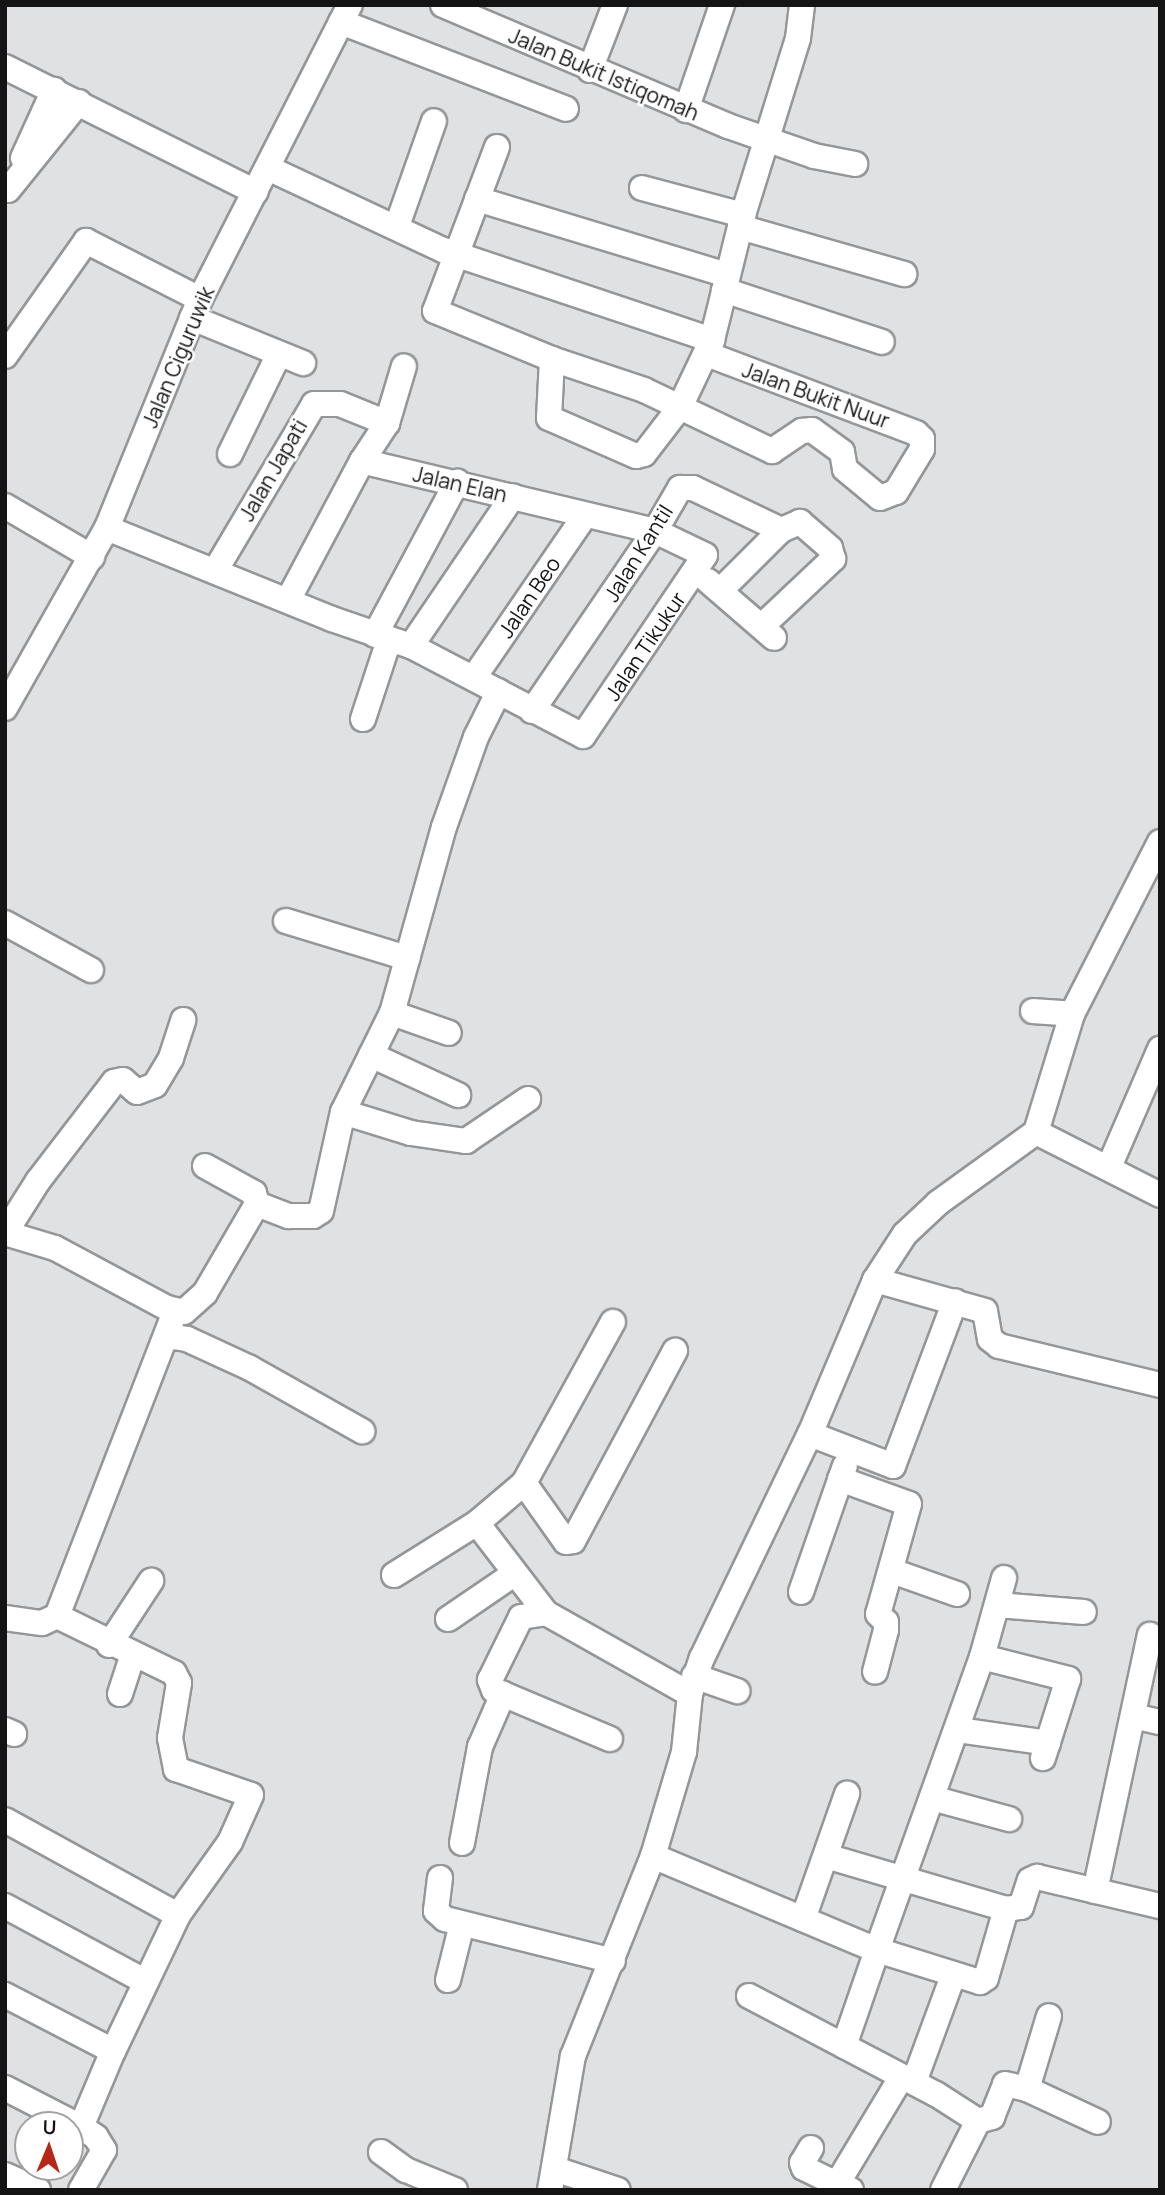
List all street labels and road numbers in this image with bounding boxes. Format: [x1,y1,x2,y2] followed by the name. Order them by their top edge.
[505,23,703,125] street label: Jalan Bukit Istiqomah
[137,283,219,431] street label: Jalan Ciguruwik
[739,357,893,433] street label: Jalan Bukit Nuur
[234,415,312,525] street label: Jalan Japati
[411,461,509,507] street label: Jalan Elan
[598,500,678,606] street label: Jalan Kantil
[493,552,565,642] street label: Jalan Beo
[599,587,691,705] street label: Jalan Tikukur

